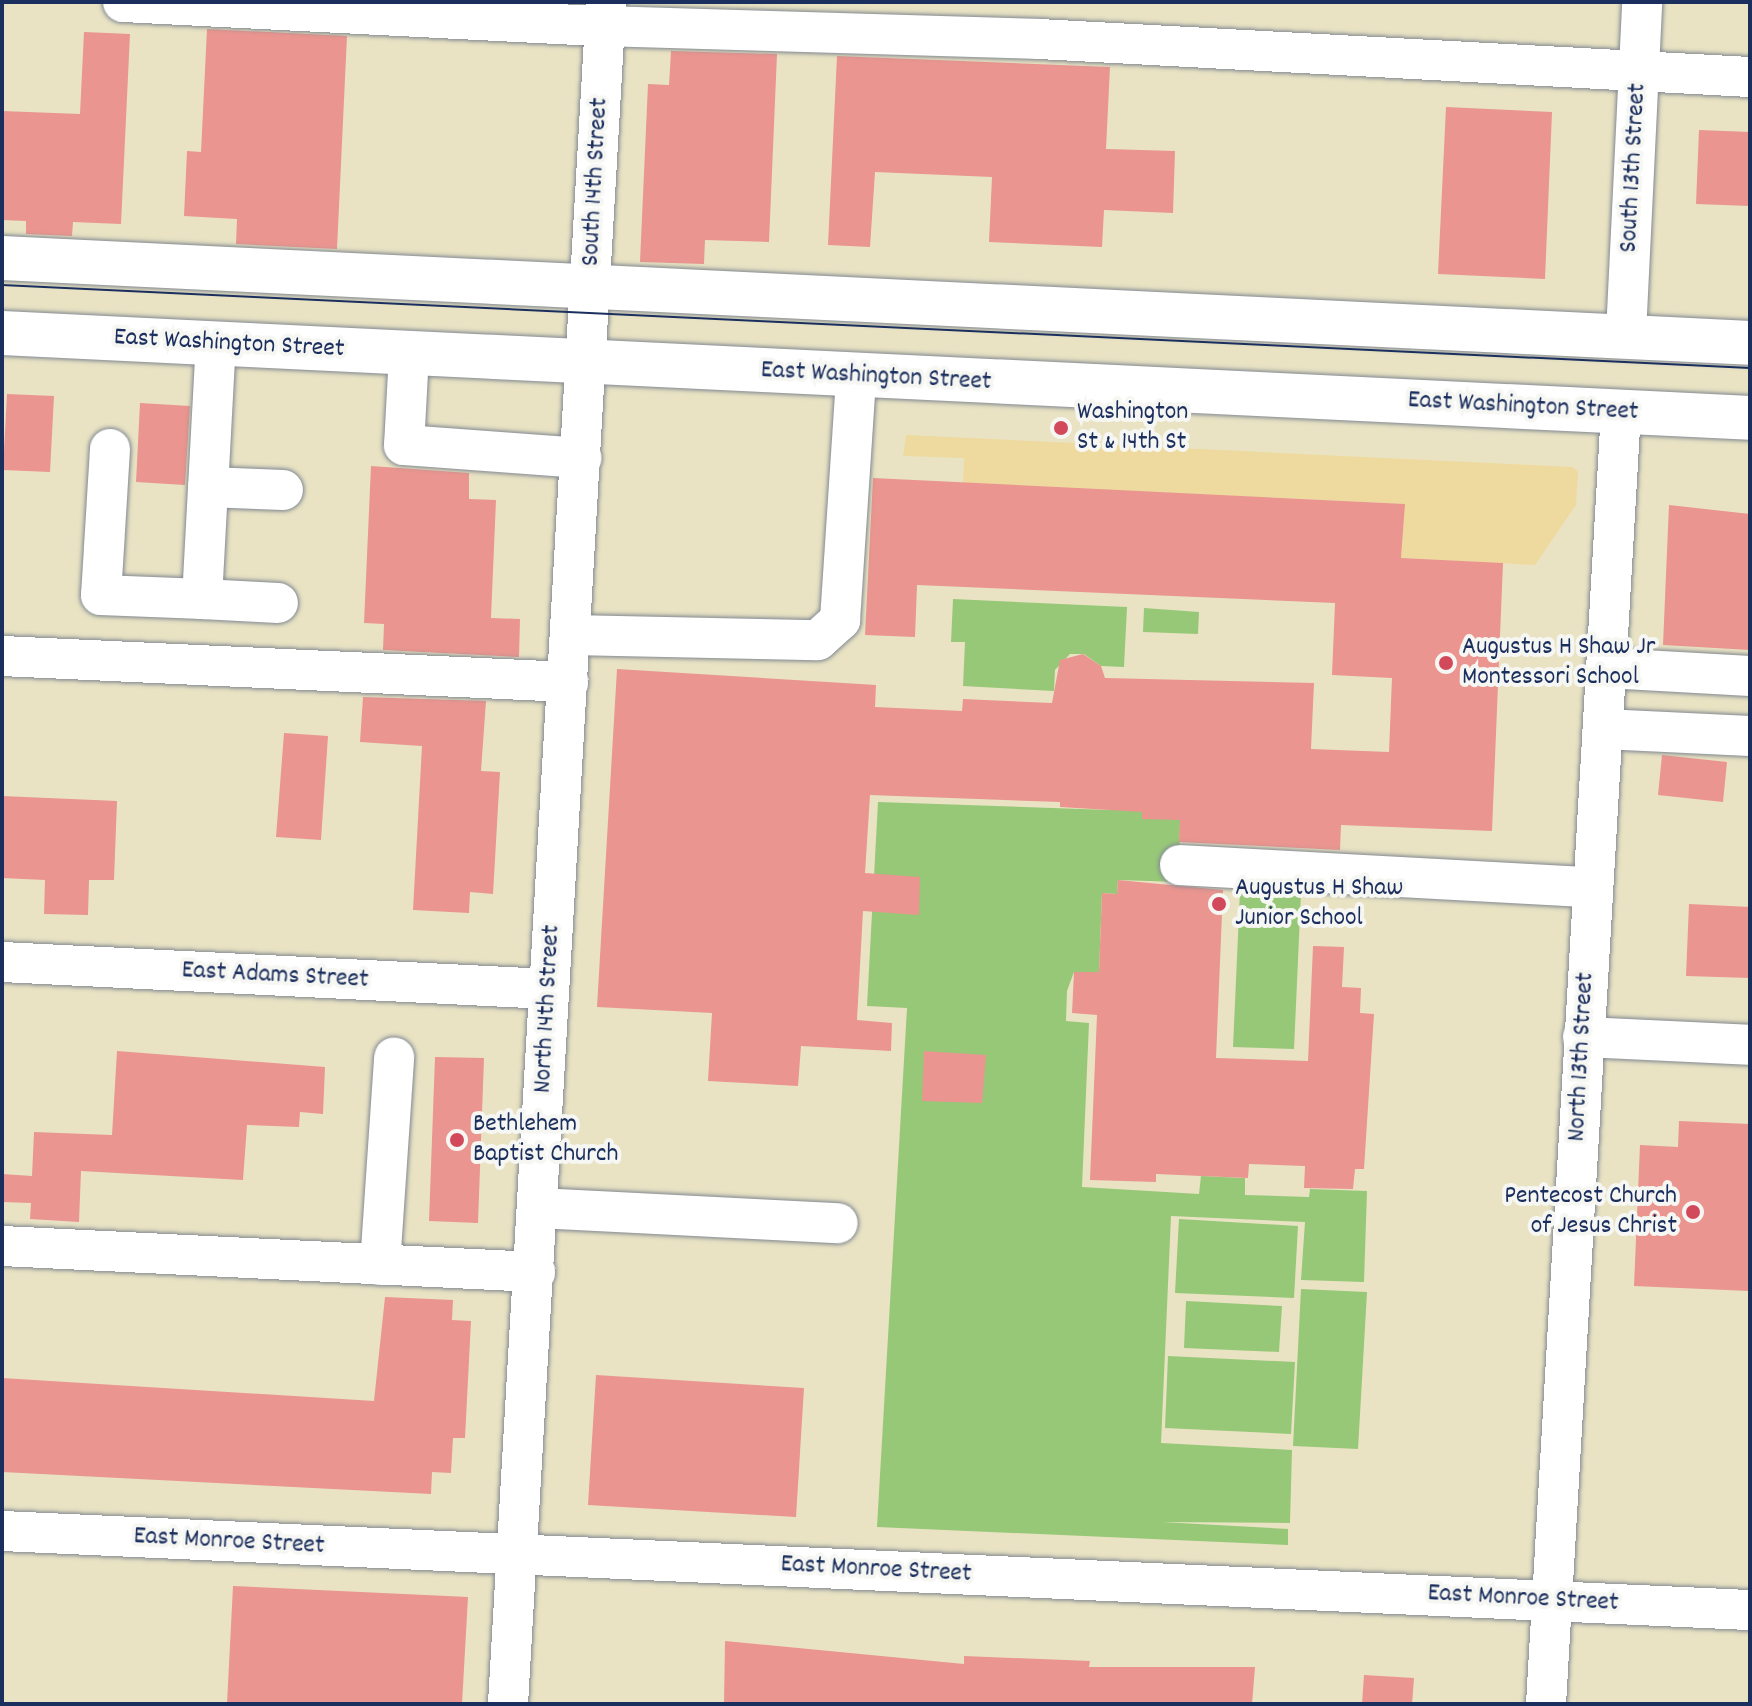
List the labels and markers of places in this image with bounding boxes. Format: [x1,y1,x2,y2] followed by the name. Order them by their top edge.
[1077,397,1188,458] place label: Washington St & 14th St
[1052,419,1070,437] marker: Washington St & 14th St
[1462,632,1655,694] place label: Augustus H Shaw Jr Montessori School
[1437,654,1455,672] marker: Augustus H Shaw Jr Montessori School
[1235,873,1403,934] place label: Augustus H Shaw Junior School
[1210,895,1228,913] marker: Augustus H Shaw Junior School
[473,1109,618,1170] place label: Bethlehem Baptist Church
[448,1131,466,1149] marker: Bethlehem Baptist Church
[1504,1181,1677,1242] place label: Pentecost Church of Jesus Christ
[1684,1203,1702,1221] marker: Pentecost Church of Jesus Christ

